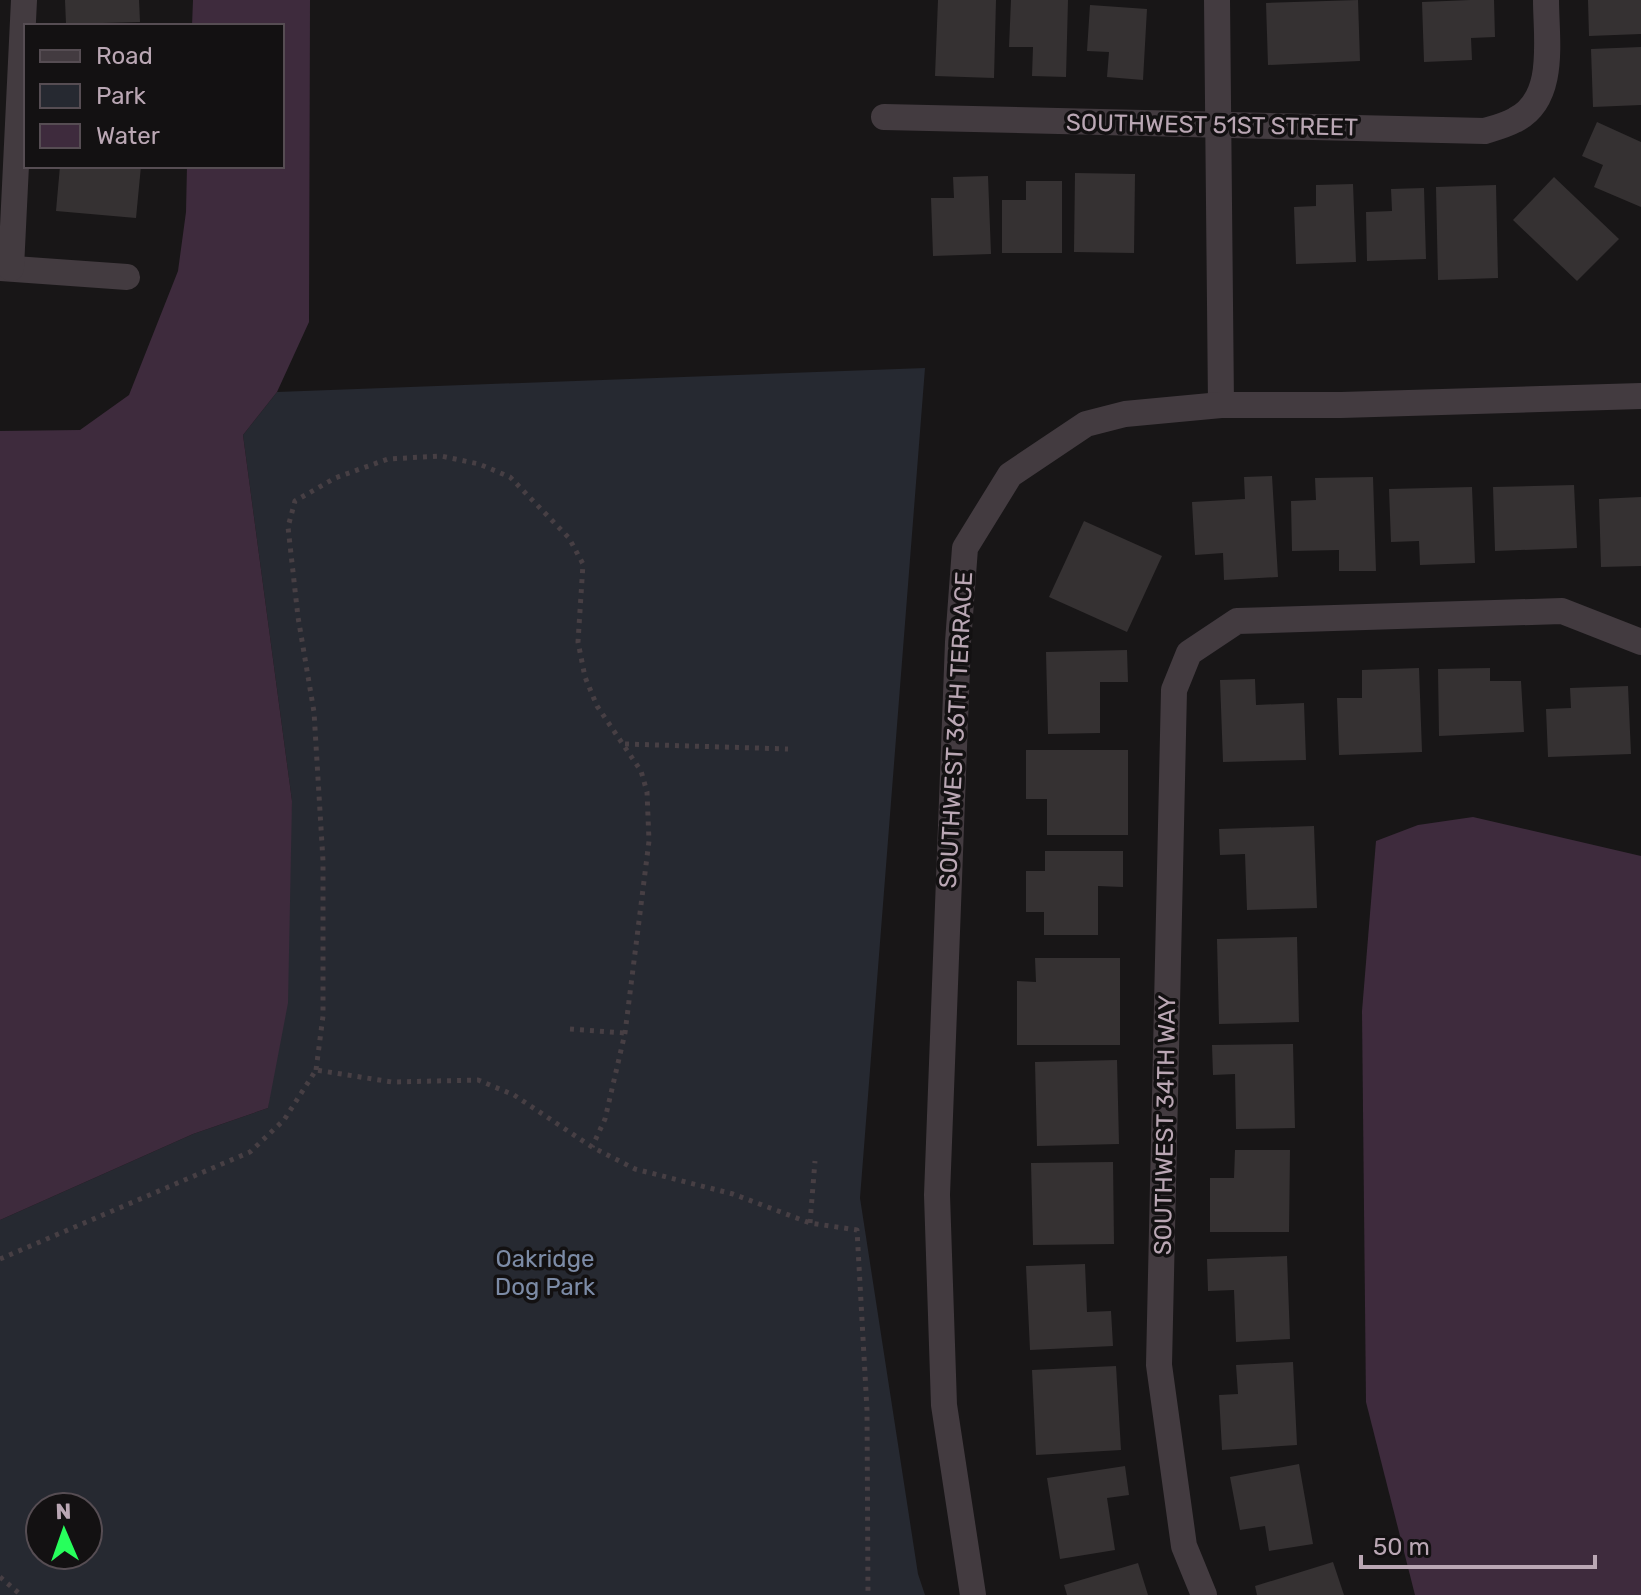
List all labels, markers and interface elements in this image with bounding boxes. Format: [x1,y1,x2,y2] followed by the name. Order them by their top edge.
[24,24,284,168] legend
[96,42,153,70] text: Road
[96,82,147,110] text: Park
[1066,108,1358,142] street label: SOUTHWEST 51ST STREET
[96,122,160,150] text: Water
[934,571,978,889] street label: SOUTHWEST 36TH TERRACE
[1149,995,1181,1255] street label: SOUTHWEST 34TH WAY
[495,1245,596,1301] park label: Oakridge Dog Park
[24,1491,104,1571] north arrow
[55,1498,72,1525] text: N
[1361,1519,1595,1569] scale bar
[1373,1533,1430,1561] text: 50 m

